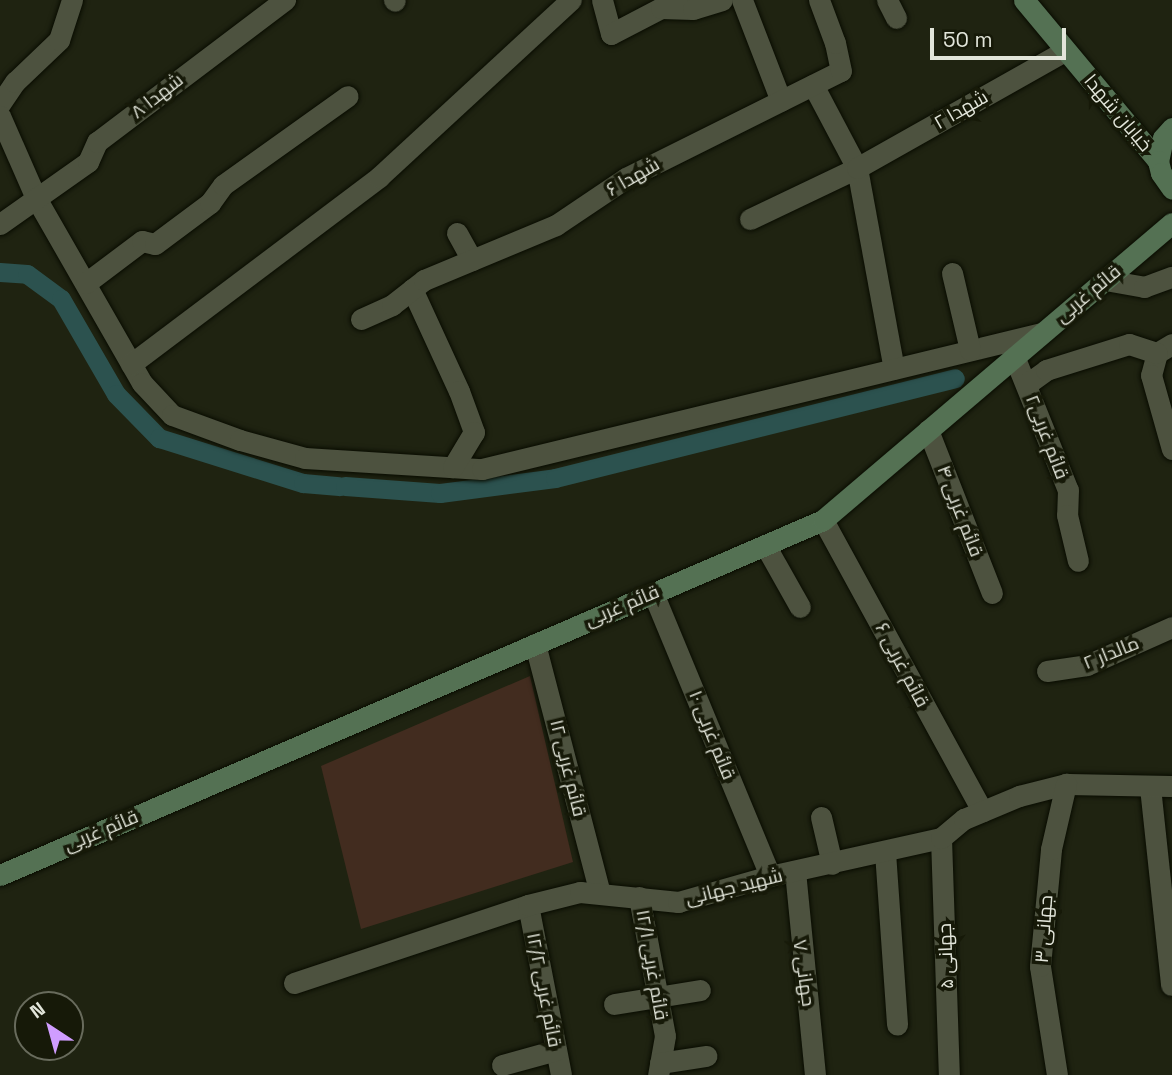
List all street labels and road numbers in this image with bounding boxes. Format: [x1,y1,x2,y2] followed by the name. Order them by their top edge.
[126,68,188,124] street label: شهدا ۸
[1079,70,1157,156] street label: خیابان شهدا
[930,86,992,134] street label: شهدا ۲
[602,153,664,201] street label: شهدا ۶
[1051,260,1125,328] street label: قائم غربی
[1021,392,1073,482] street label: ۲قائم غربی
[932,462,988,560] street label: قائم غربی ۴
[581,580,663,632] street label: قائم غربی
[870,619,934,711] street label: قائم غربی ۶
[1080,632,1142,674] street label: مالدار ۲
[684,687,740,783] street label: قائم غربی ۱۰
[545,717,591,819] street label: قائم غربی ۱۲
[60,805,142,857] street label: قائم غربی
[683,864,785,910] street label: شهید جهانی
[1030,894,1058,964] street label: جهانی ۳
[631,908,673,1022] street label: قائم غربی ۱۲/۱
[933,923,959,989] street label: جهانی ۵
[522,931,566,1049] street label: قائم غربی ۱۲/۲
[788,938,820,1008] street label: جهانی ۷

